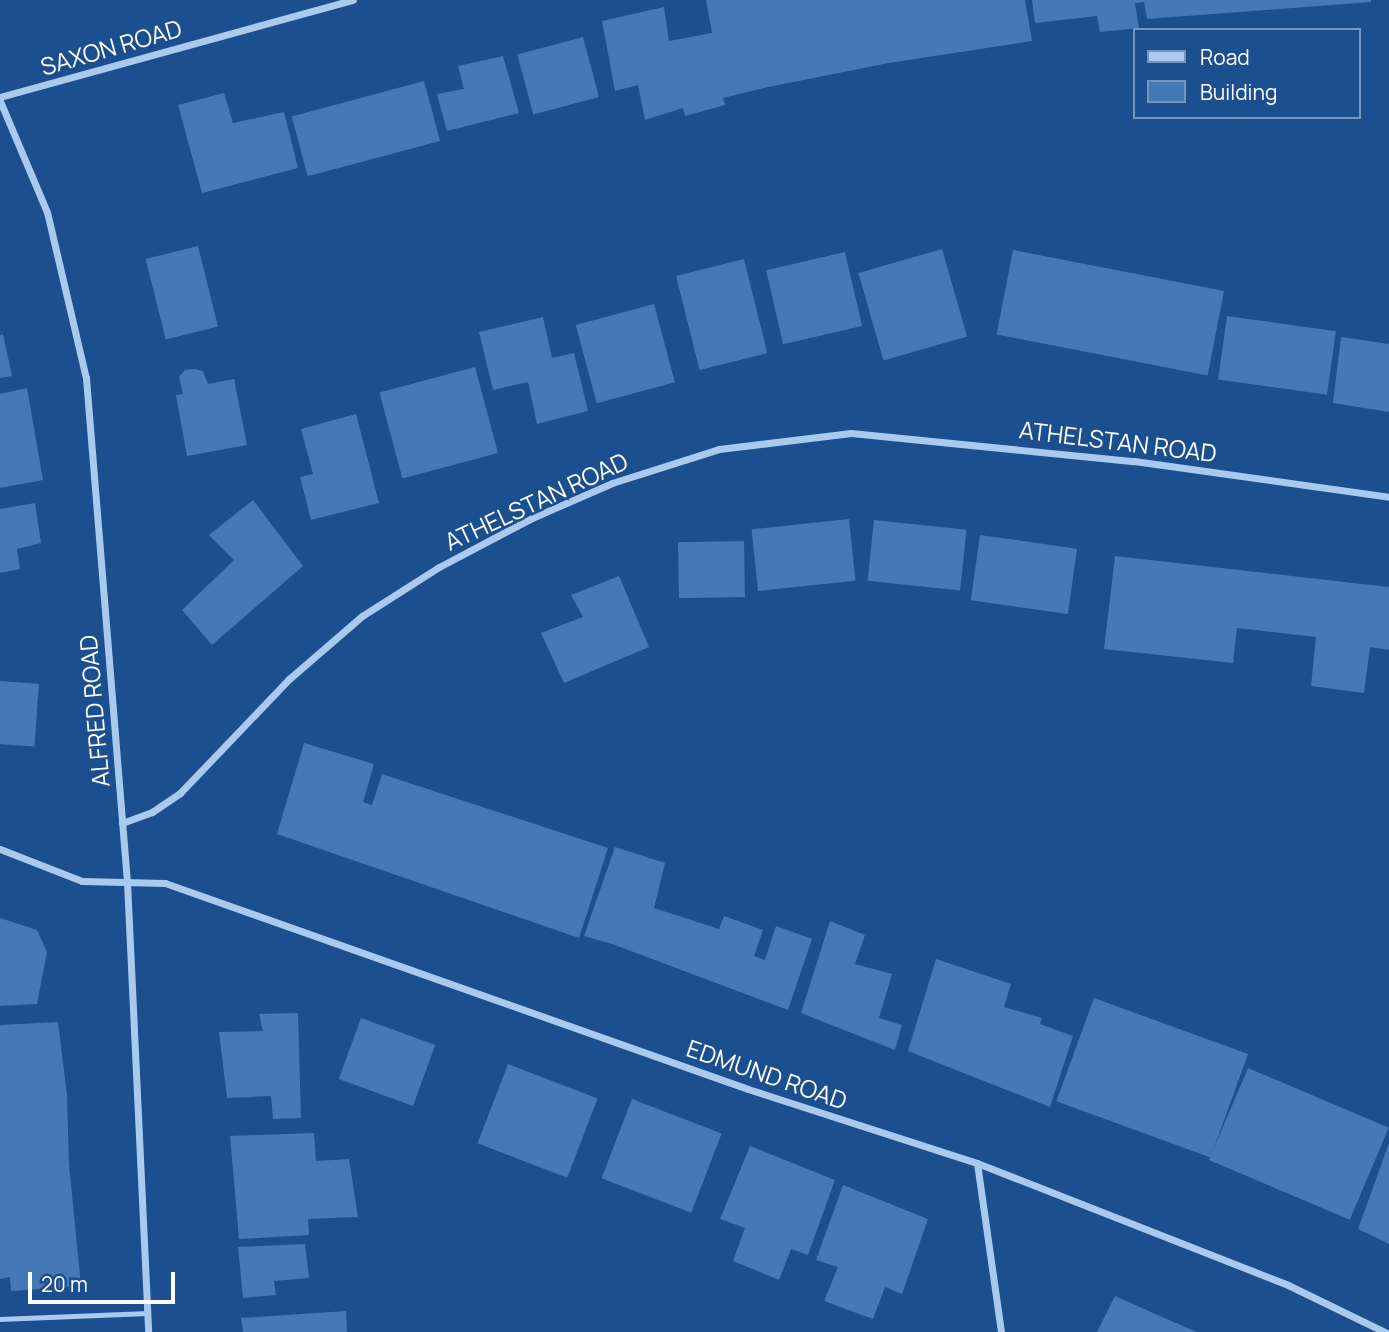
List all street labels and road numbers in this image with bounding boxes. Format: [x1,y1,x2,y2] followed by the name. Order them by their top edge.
[37,13,185,81] street label: SAXON ROAD
[1018,415,1218,467] street label: ATHELSTAN ROAD
[440,446,632,556] street label: ATHELSTAN ROAD
[73,634,115,788] street label: ALFRED ROAD
[683,1033,851,1115] street label: EDMUND ROAD

